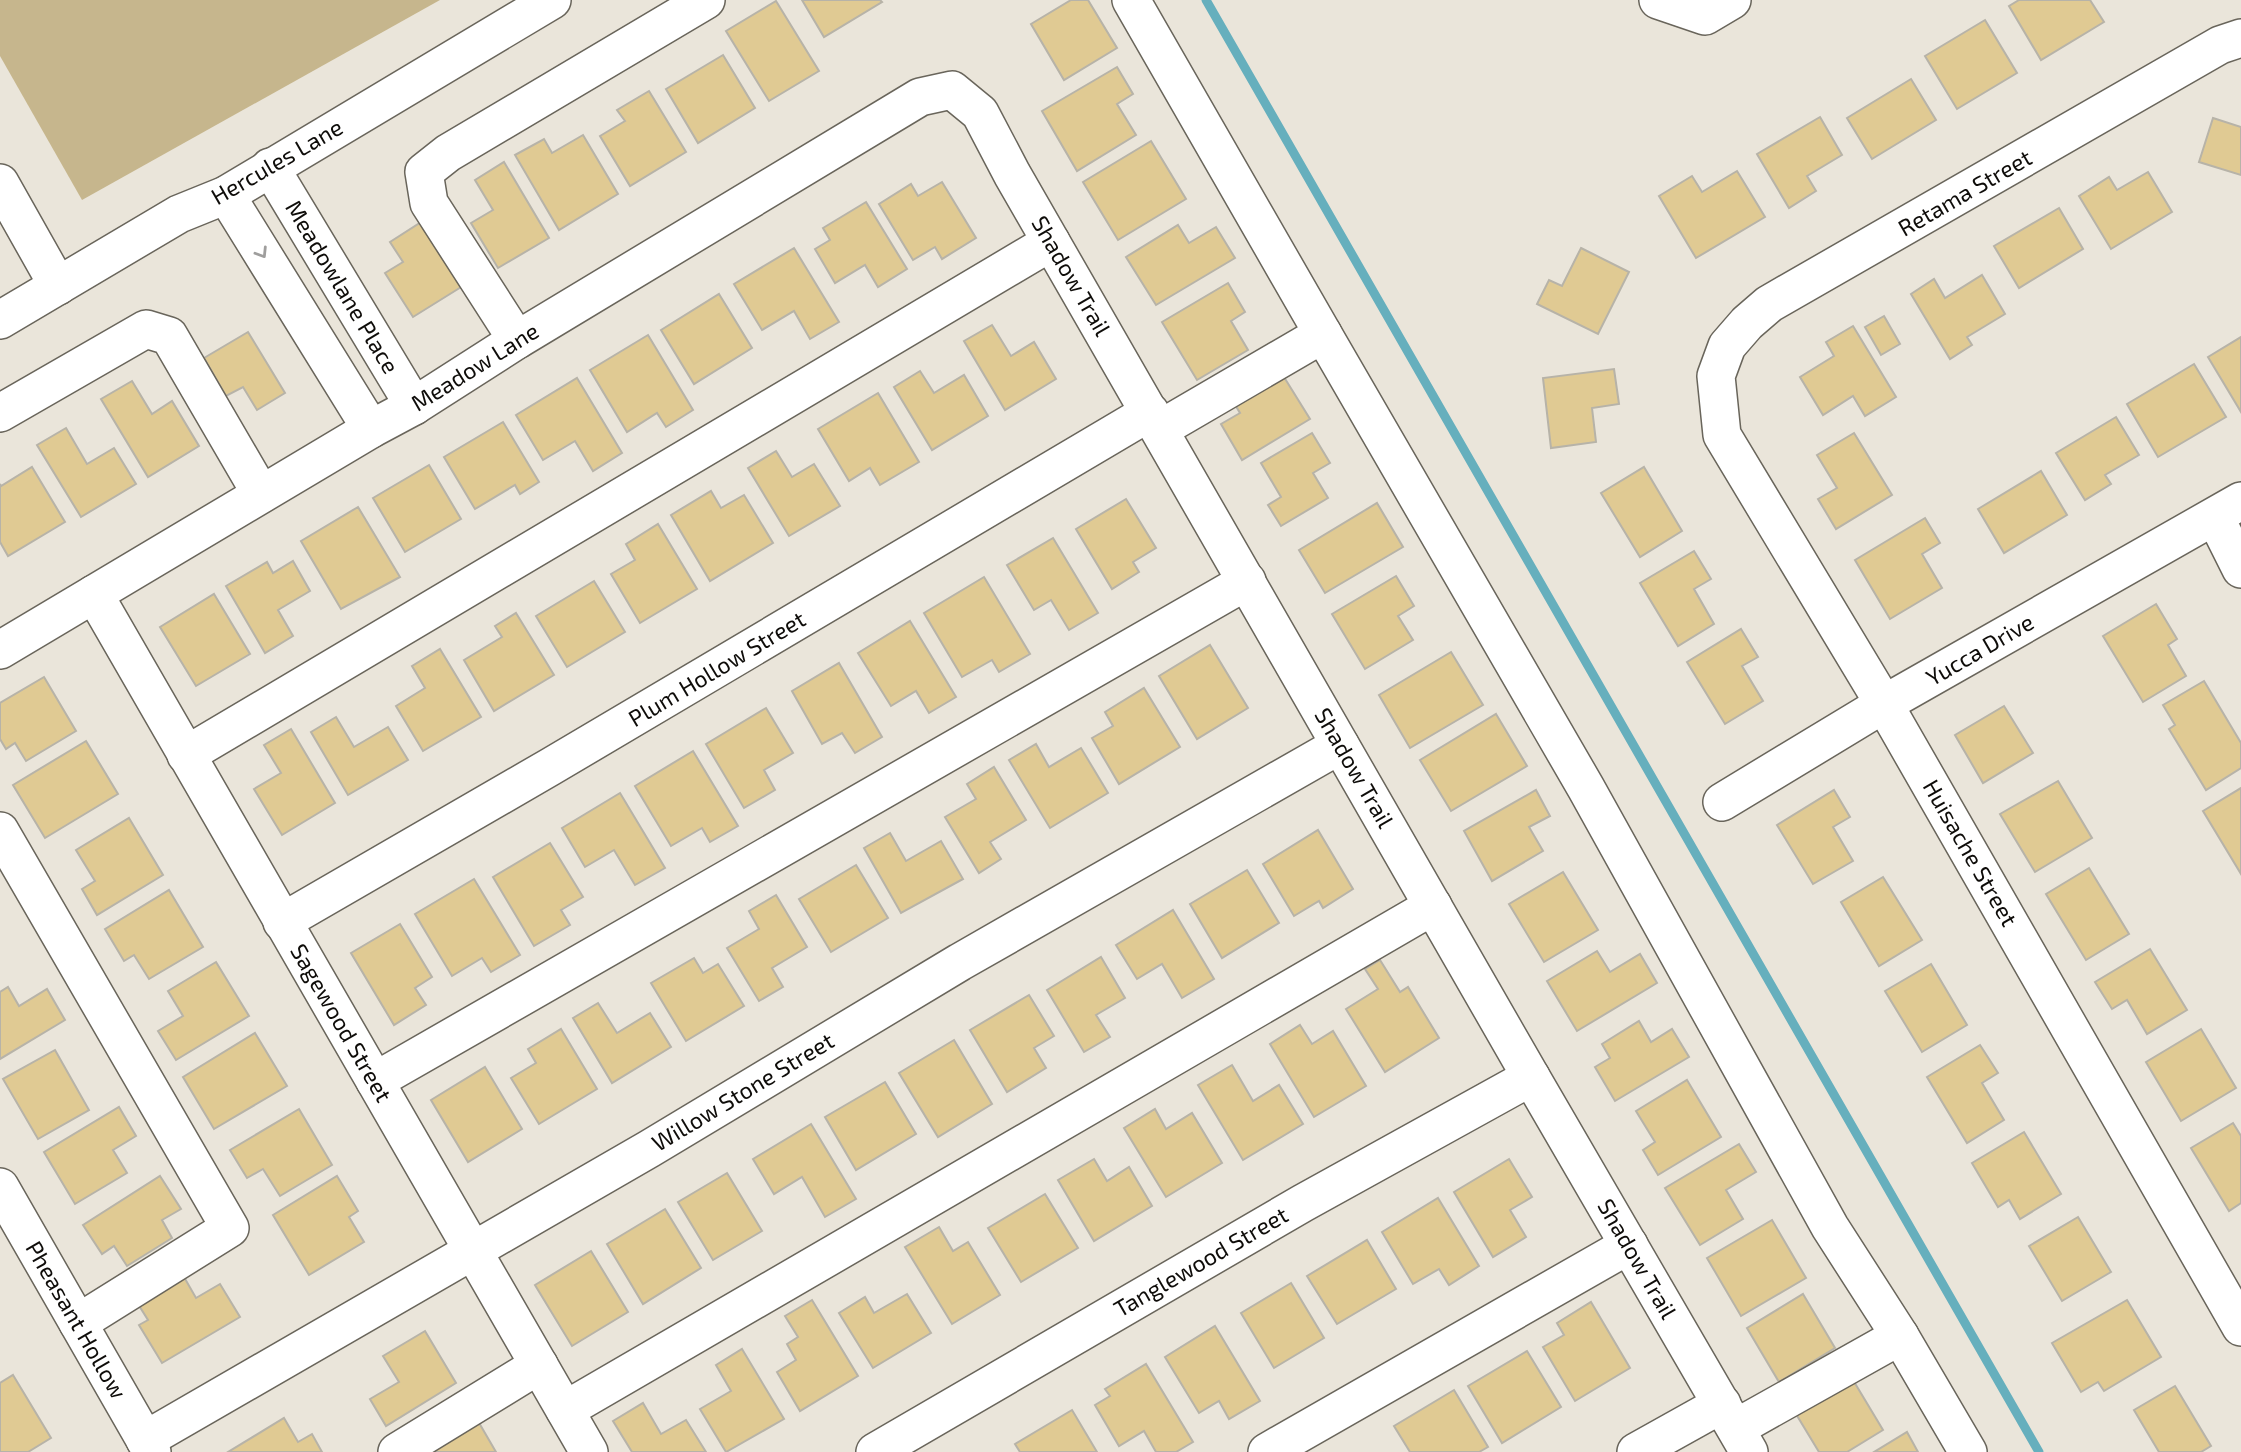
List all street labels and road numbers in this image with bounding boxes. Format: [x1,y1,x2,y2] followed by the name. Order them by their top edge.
[206,112,347,210] street label: Hercules Lane
[1893,142,2037,242] street label: Retama Street
[280,195,406,378] street label: Meadowlane Place
[1026,211,1118,341] street label: Shadow Trail
[406,316,543,416] street label: Meadow Lane
[623,604,810,732] street label: Plum Hollow Street
[1921,607,2038,691] street label: Yucca Drive
[1309,703,1401,833] street label: Shadow Trail
[1918,774,2024,931] street label: Huisache Street
[285,938,399,1107] street label: Sagewood Street
[646,1026,839,1156] street label: Willow Stone Street
[1592,1194,1684,1324] street label: Shadow Trail
[1108,1200,1293,1322] street label: Tanglewood Street
[20,1236,133,1403] street label: Pheasant Hollow

